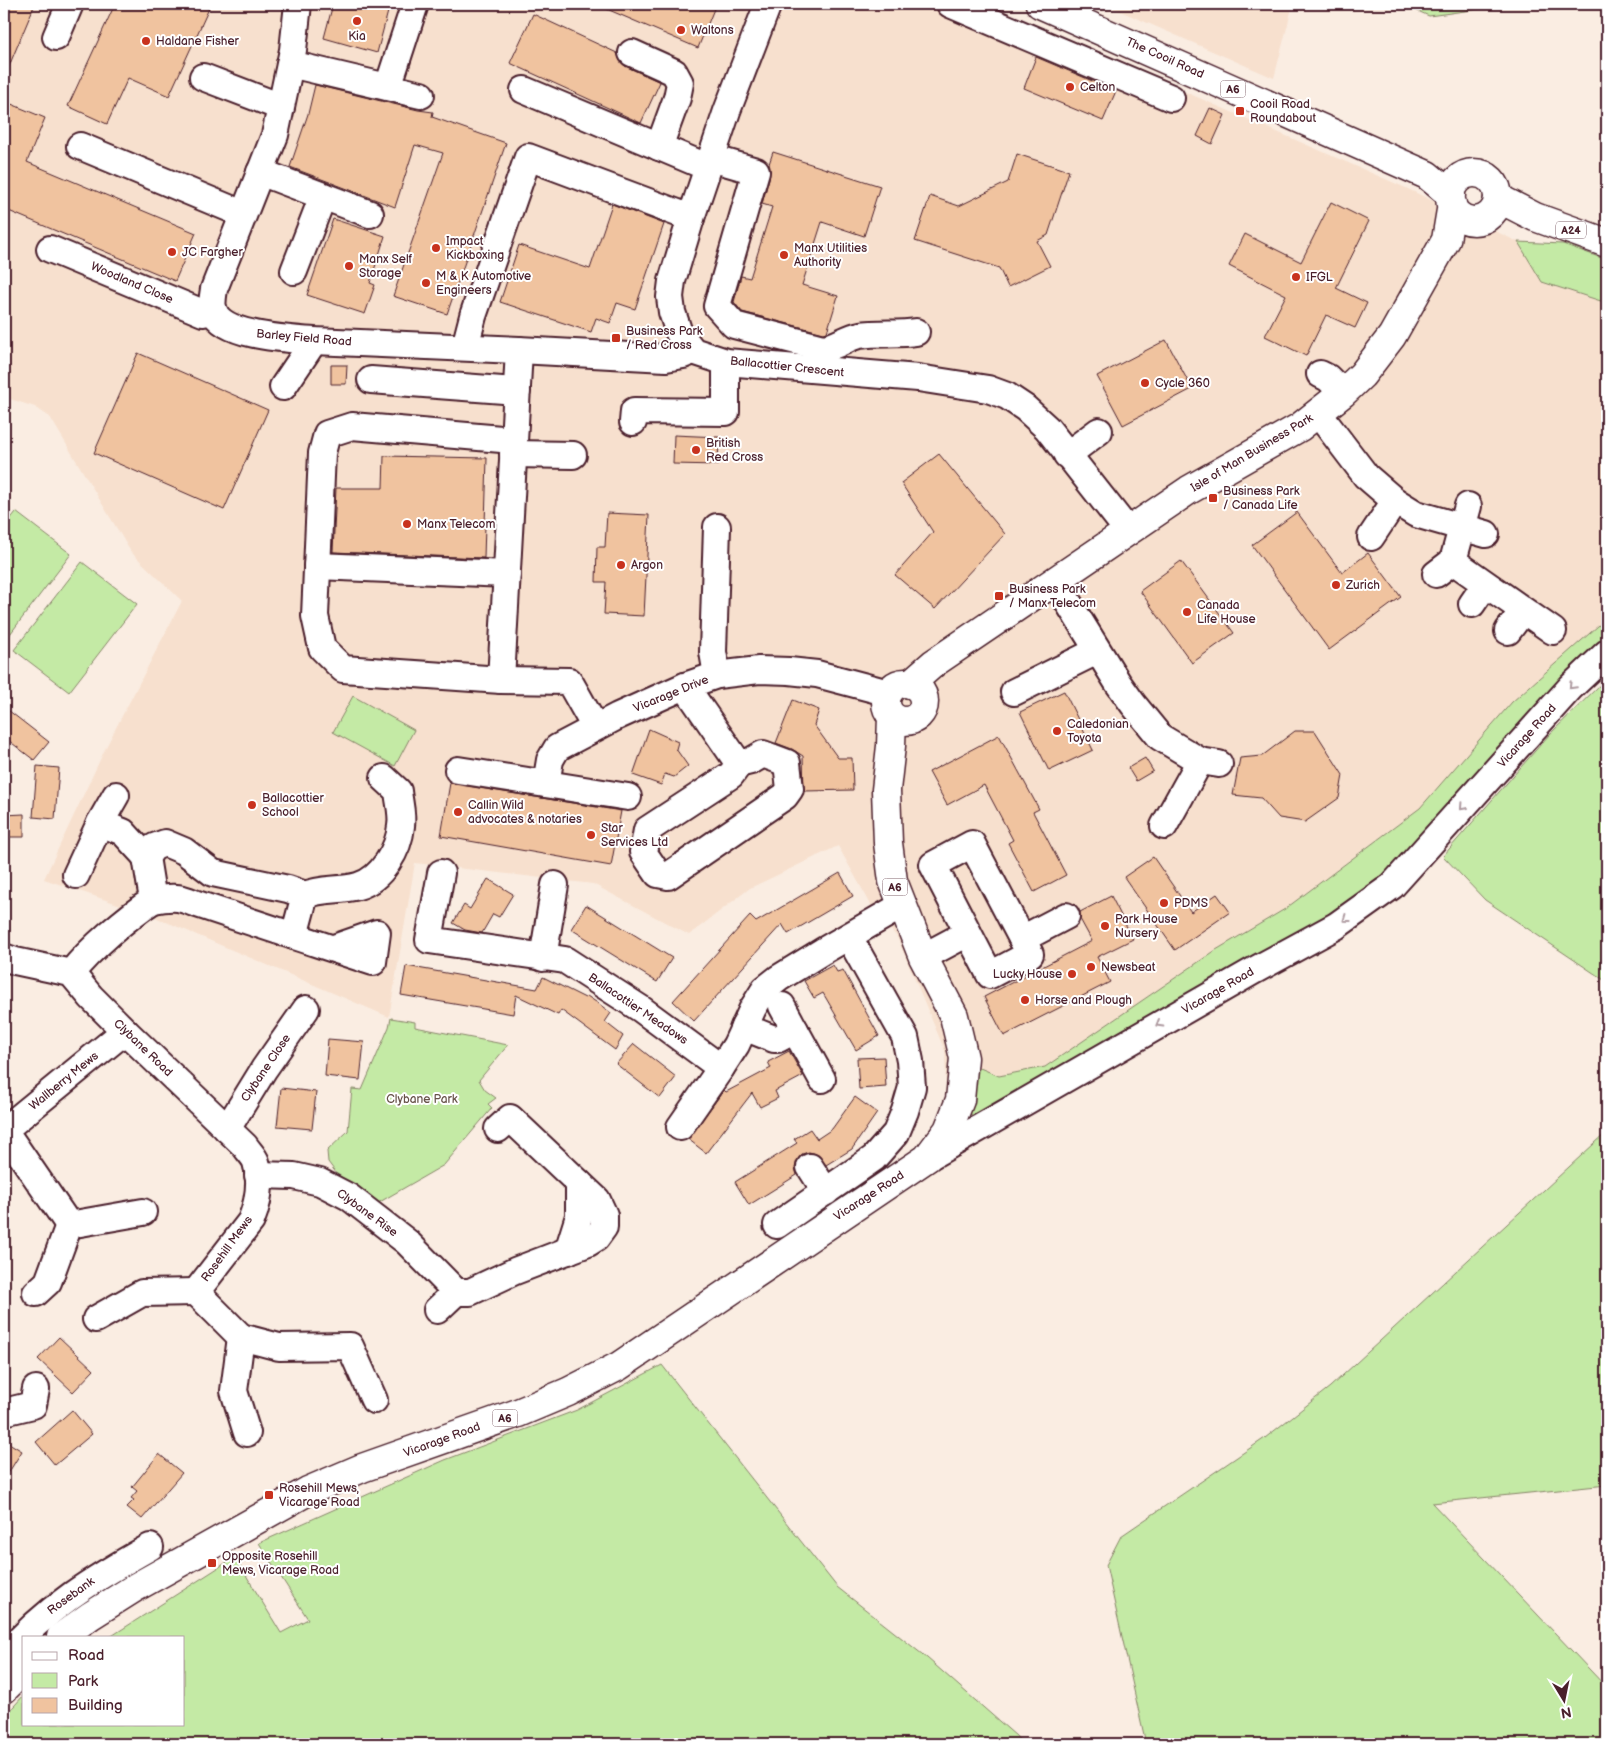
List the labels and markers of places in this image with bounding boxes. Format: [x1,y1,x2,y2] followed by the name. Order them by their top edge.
[351,15,363,27] marker: Kia
[691,23,734,38] place label: Waltons
[675,24,687,36] marker: Waltons
[348,29,366,44] place label: Kia
[156,34,240,49] place label: Haldane Fisher
[140,35,152,47] marker: Haldane Fisher
[1080,80,1115,95] place label: Celton
[1064,81,1076,93] marker: Celton
[1250,97,1316,126] place label: Cooil Road Roundabout
[1234,105,1246,117] marker: Cooil Road Roundabout
[446,234,504,263] place label: Impact Kickboxing
[794,241,867,270] place label: Manx Utilities Authority
[430,242,442,254] marker: Impact Kickboxing
[182,245,243,260] place label: JC Fargher
[166,246,178,258] marker: JC Fargher
[778,249,790,261] marker: Manx Utilities Authority
[359,252,413,281] place label: Manx Self Storage
[343,260,355,272] marker: Manx Self Storage
[436,269,531,298] place label: M & K Automotive Engineers
[1306,270,1333,285] place label: IFGL
[1290,271,1302,283] marker: IFGL
[420,277,432,289] marker: M & K Automotive Engineers
[626,324,703,353] place label: Business Park / Red Cross
[610,332,622,344] marker: Business Park / Red Cross
[1155,376,1210,391] place label: Cycle 360
[1139,377,1151,389] marker: Cycle 360
[706,436,763,465] place label: British Red Cross
[690,444,702,456] marker: British Red Cross
[1223,484,1300,513] place label: Business Park / Canada Life
[1207,492,1219,504] marker: Business Park / Canada Life
[417,517,495,532] place label: Manx Telecom
[401,518,413,530] marker: Manx Telecom
[631,558,663,573] place label: Argon
[615,559,627,571] marker: Argon
[1345,578,1380,593] place label: Zurich
[1330,579,1342,591] marker: Zurich
[1009,582,1096,611] place label: Business Park / Manx Telecom
[993,590,1005,602] marker: Business Park / Manx Telecom
[1197,598,1256,627] place label: Canada Life House
[1181,606,1193,618] marker: Canada Life House
[1067,717,1129,746] place label: Caledonian Toyota
[1051,725,1063,737] marker: Caledonian Toyota
[262,791,324,820] place label: Ballacottier School
[468,798,582,827] place label: Callin Wild advocates & notaries
[246,799,258,811] marker: Ballacottier School
[452,806,464,818] marker: Callin Wild advocates & notaries
[601,821,668,850] place label: Star Services Ltd
[585,829,597,841] marker: Star Services Ltd
[1174,896,1208,911] place label: PDMS
[1158,897,1170,909] marker: PDMS
[1115,912,1178,941] place label: Park House Nursery
[1099,920,1111,932] marker: Park House Nursery
[1101,960,1156,975] place label: Newsbeat
[1085,961,1097,973] marker: Newsbeat
[993,967,1062,982] place label: Lucky House
[1066,968,1078,980] marker: Lucky House
[1035,993,1132,1008] place label: Horse and Plough
[1019,994,1031,1006] marker: Horse and Plough
[279,1481,360,1510] place label: Rosehill Mews, Vicarage Road
[263,1489,275,1501] marker: Rosehill Mews, Vicarage Road
[222,1549,339,1578] place label: Opposite Rosehill Mews, Vicarage Road
[206,1557,218,1569] marker: Opposite Rosehill Mews, Vicarage Road

